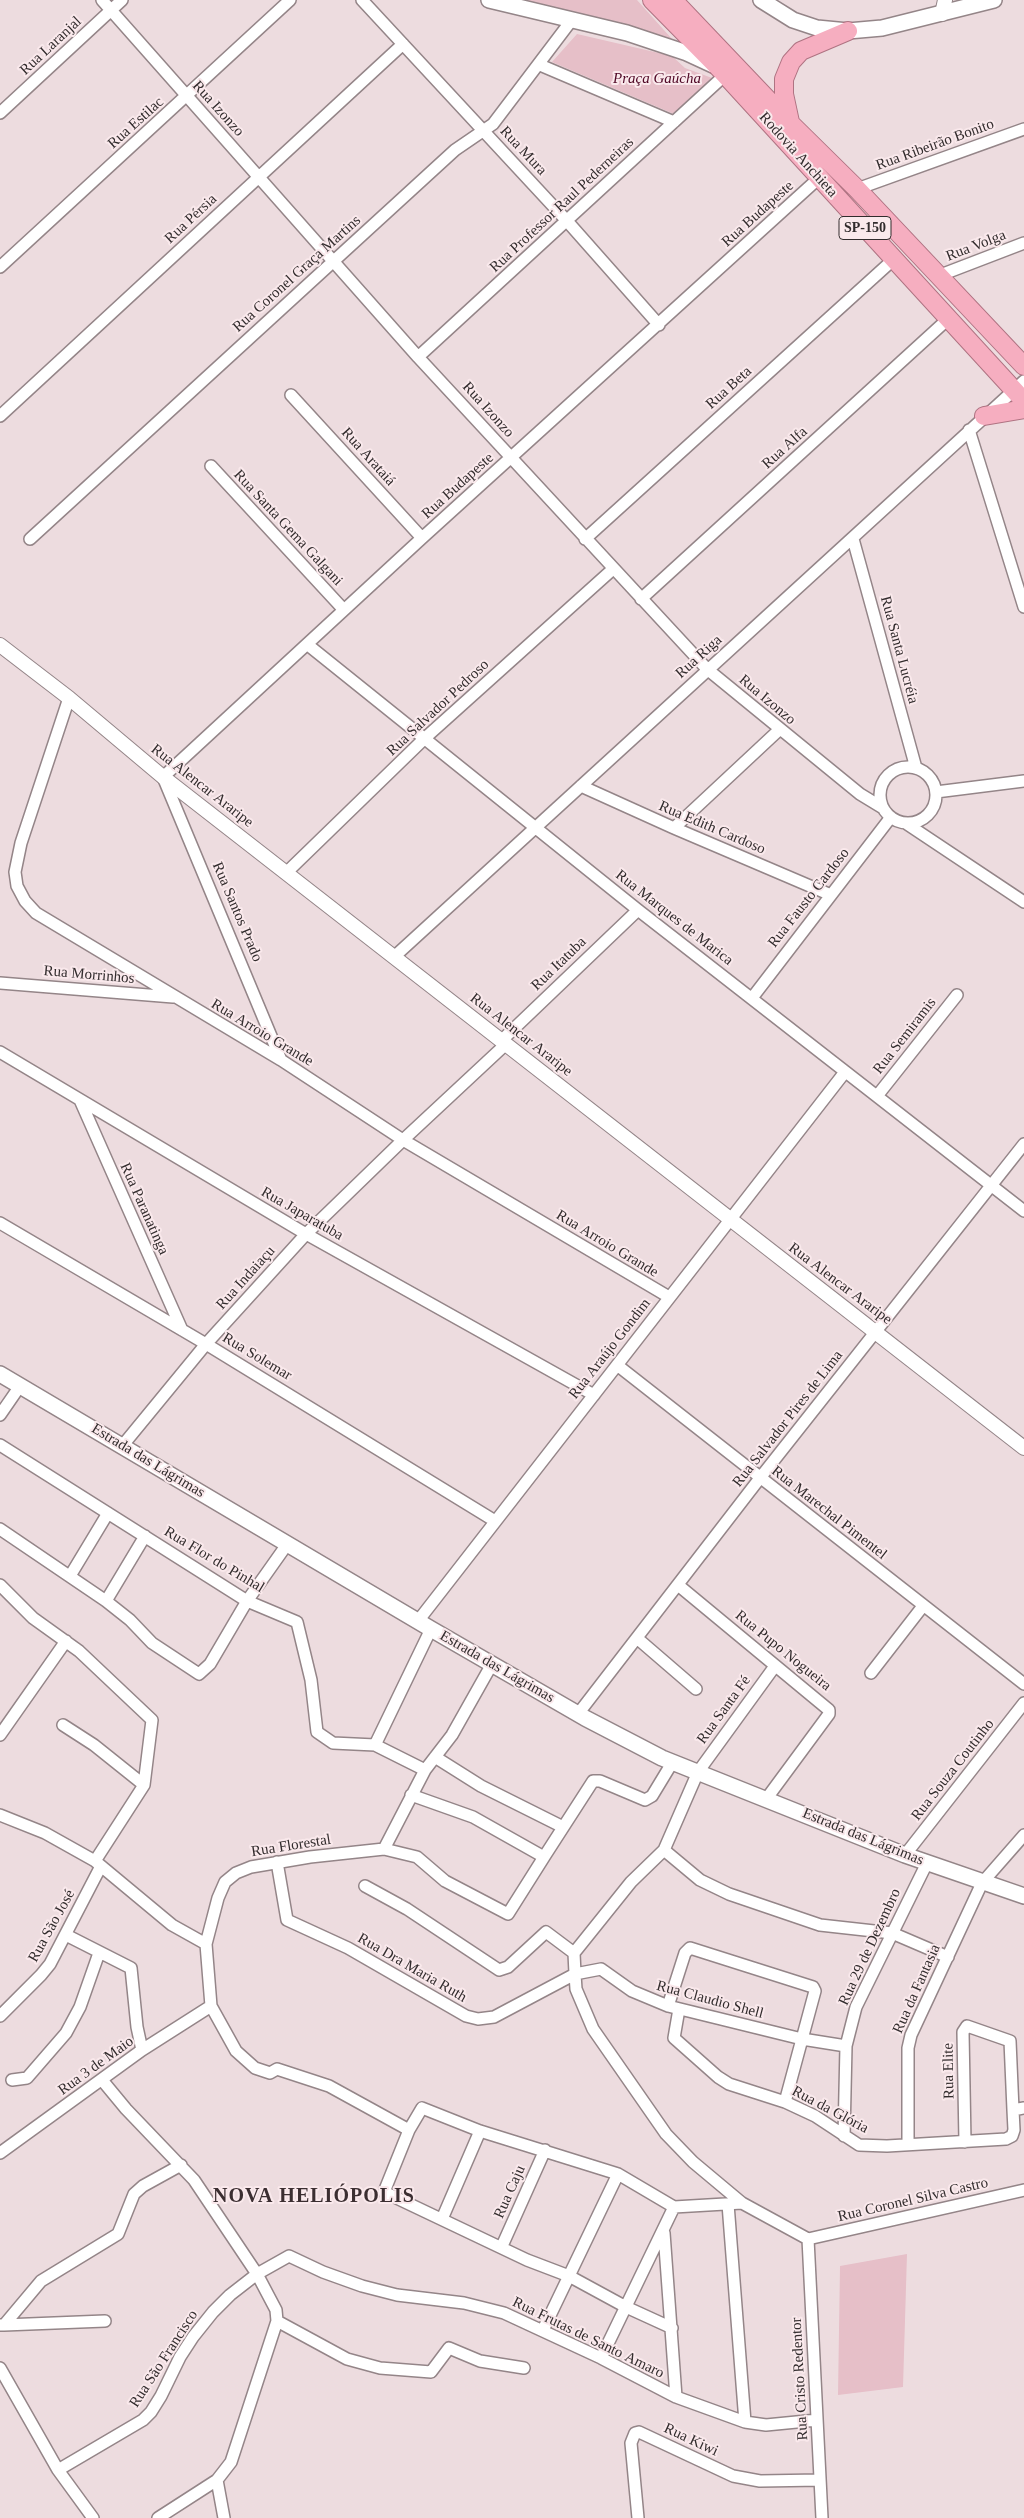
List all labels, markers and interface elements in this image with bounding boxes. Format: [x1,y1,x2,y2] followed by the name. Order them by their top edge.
[16,13,86,79] street label: Rua Laranjal
[613,70,701,88] park label: Praça Gaúcha
[188,77,248,141] street label: Rua Izonzo
[104,93,168,153] street label: Rua Estilac
[755,109,841,201] street label: Rodovia Anchieta
[874,115,996,175] street label: Rua Ribeirão Bonito
[496,123,550,179] street label: Rua Mura
[486,134,638,276] street label: Rua Professor Raul Pederneiras
[718,177,798,251] street label: Rua Budapeste
[161,190,221,248] street label: Rua Pérsia
[229,212,365,336] street label: Rua Coronel Graça Martins
[839,217,891,240] road number: SP-150
[944,226,1008,266] street label: Rua Volga
[702,363,756,413] street label: Rua Beta
[458,378,518,442] street label: Rua Izonzo
[759,423,811,473] street label: Rua Alfa
[337,424,399,490] street label: Rua Arataiá
[418,449,498,523] street label: Rua Budapeste
[230,466,346,590] street label: Rua Santa Gema Galgani
[876,594,922,706] street label: Rua Santa Lucréia
[672,631,726,683] street label: Rua Riga
[383,656,493,760] street label: Rua Salvador Pedroso
[735,671,799,729] street label: Rua Izonzo
[147,740,257,832] street label: Rua Alencar Araripe
[656,797,768,859] street label: Rua Edith Cardoso
[764,845,854,951] street label: Rua Fausto Cardoso
[208,859,266,965] street label: Rua Santos Prado
[612,866,736,970] street label: Rua Marques de Marica
[528,933,590,995] street label: Rua Itatuba
[43,962,135,988] street label: Rua Morrinhos
[466,989,576,1081] street label: Rua Alencar Araripe
[870,994,940,1078] street label: Rua Semiramis
[208,995,316,1071] street label: Rua Arroio Grande
[116,1160,172,1258] street label: Rua Paranatinga
[258,1183,346,1245] street label: Rua Japaratuba
[553,1206,661,1282] street label: Rua Arroio Grande
[785,1239,895,1329] street label: Rua Alencar Araripe
[213,1242,279,1314] street label: Rua Indaiaçu
[565,1295,655,1403] street label: Rua Araújo Gondim
[219,1329,295,1385] street label: Rua Solemar
[729,1347,847,1491] street label: Rua Salvador Pires de Lima
[88,1420,208,1502] street label: Estrada das Lágrimas
[768,1462,890,1564] street label: Rua Marechal Pimentel
[161,1523,267,1597] street label: Rua Flor do Pinhal
[731,1607,835,1695] street label: Rua Pupo Nogueira
[437,1627,557,1707] street label: Estrada das Lágrimas
[693,1672,755,1748] street label: Rua Santa Fé
[908,1716,998,1824] street label: Rua Souza Coutinho
[800,1804,926,1870] street label: Estrada das Lágrimas
[250,1831,332,1861] street label: Rua Florestal
[835,1886,905,2008] street label: Rua 29 de Dezembro
[25,1887,79,1965] street label: Rua São José
[354,1929,470,2007] street label: Rua Dra Maria Ruth
[889,1942,945,2036] street label: Rua da Fantasia
[655,1977,765,2023] street label: Rua Claudio Shell
[55,2033,137,2099] street label: Rua 3 de Maio
[940,2043,958,2099] street label: Rua Elite
[789,2082,871,2138] street label: Rua da Glória
[490,2163,530,2221] street label: Rua Caju
[836,2174,990,2226] street label: Rua Coronel Silva Castro
[211,2185,417,2209] district label: NOVA HELIÓPOLIS
[509,2293,667,2383] street label: Rua Frutas de Santo Amaro
[126,2307,202,2411] street label: Rua São Francisco
[788,2317,812,2441] street label: Rua Cristo Redentor
[661,2420,721,2460] street label: Rua Kiwi

